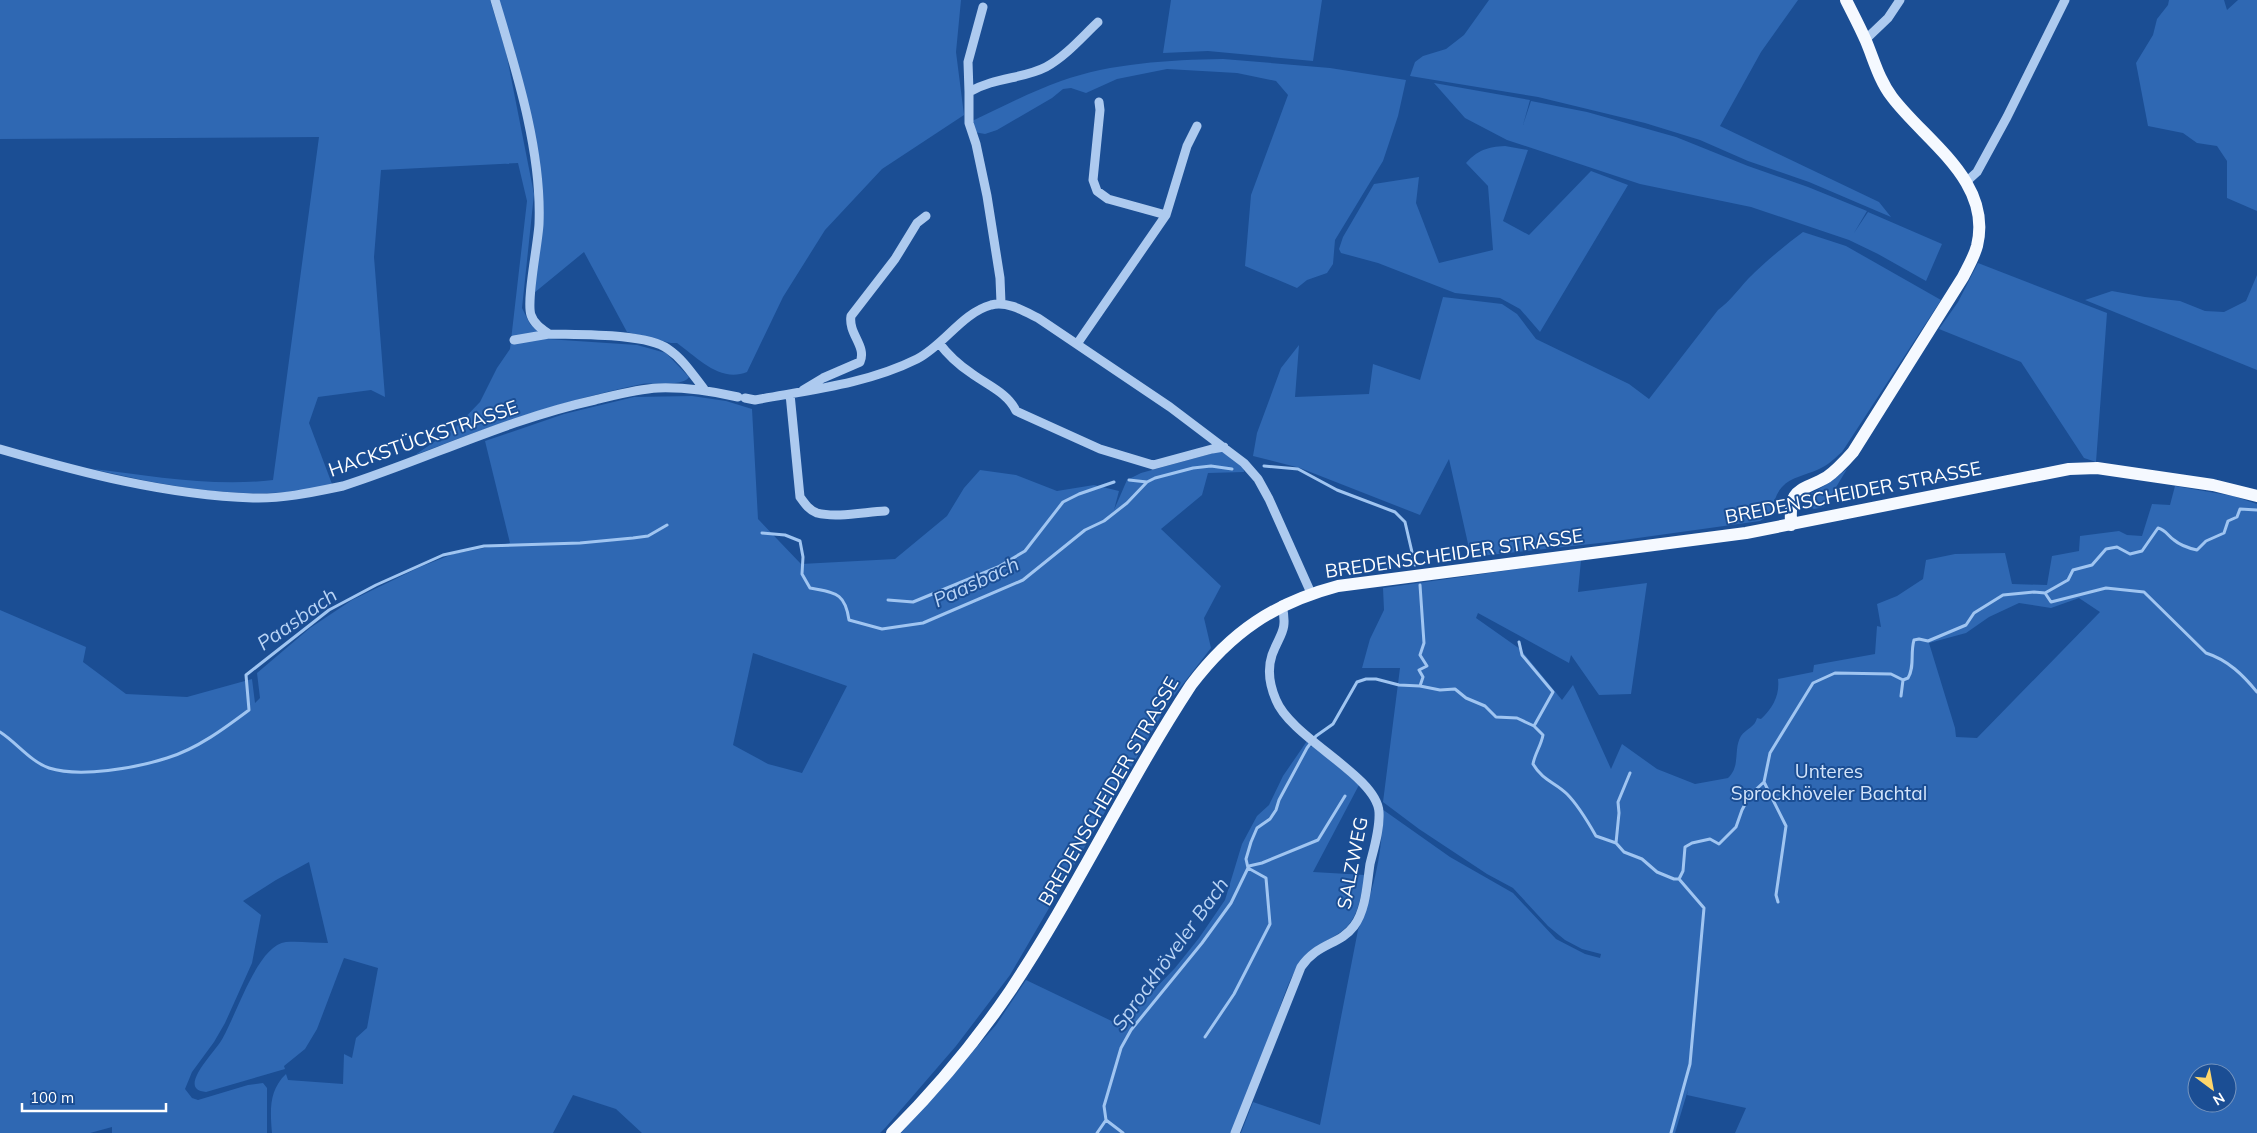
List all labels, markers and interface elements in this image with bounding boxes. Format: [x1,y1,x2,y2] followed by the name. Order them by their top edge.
[325,394,521,482] street label: HACKSTÜCKSTRASSE
[1723,455,1983,529] street label: BREDENSCHEIDER STRASSE
[1323,523,1585,583] street label: BREDENSCHEIDER STRASSE
[929,551,1023,612] water label: Paasbach
[252,582,342,655] water label: Paasbach
[1033,672,1183,910] street label: BREDENSCHEIDER STRASSE
[1731,759,1927,805] park label: Unteres Sprockhöveler Bachtal
[1331,815,1373,911] street label: SALZWEG
[1106,872,1233,1035] water label: Sprockhöveler Bach
[2187,1063,2237,1113] north arrow
[22,1080,166,1112] scale bar
[30,1088,74,1107] text: 100 m
[2210,1089,2228,1109] text: N

